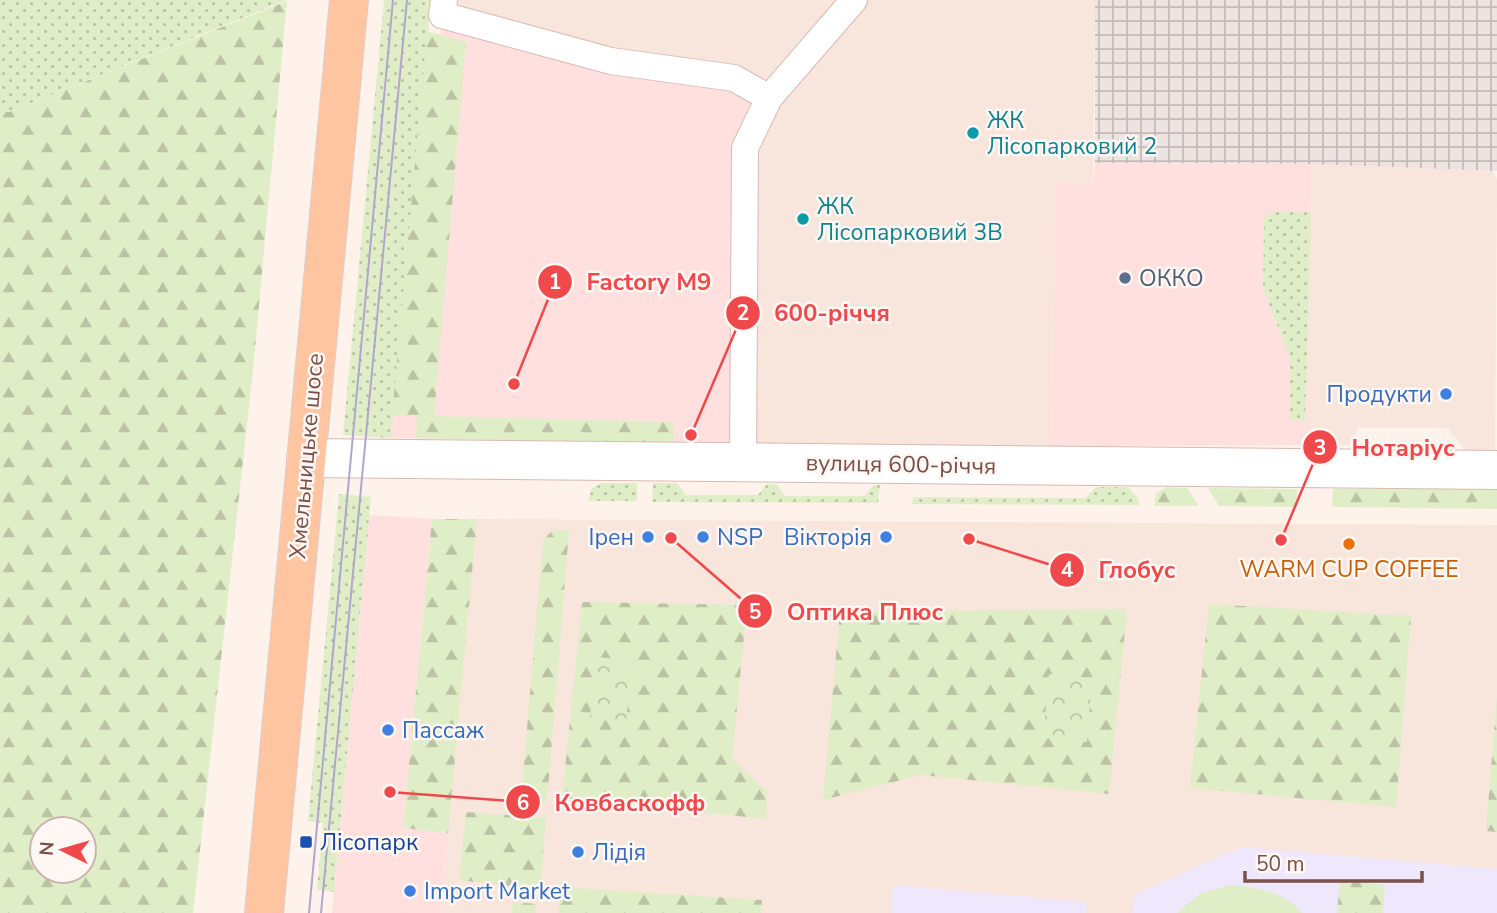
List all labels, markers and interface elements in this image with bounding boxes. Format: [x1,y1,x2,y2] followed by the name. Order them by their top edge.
[987,105,1157,162] place label: ЖК Лісопарковий 2
[965,125,981,141] marker: ЖК Лісопарковий 2
[817,191,1003,248] place label: ЖК Лісопарковий 3В
[795,211,811,227] marker: ЖК Лісопарковий 3В
[537,260,725,305] callout: Factory M9
[1139,263,1204,294] place label: ОККО
[587,266,711,298] text: Factory M9
[549,268,561,296] text: 1
[1117,270,1133,286] marker: ОККО
[725,290,904,335] callout: 600-річчя
[774,297,890,329] text: 600-річчя
[737,299,749,327] text: 2
[282,352,331,560] street label: Хмельницьке шосе
[1327,379,1432,410] place label: Продукти
[1438,386,1454,402] marker: Продукти
[1302,425,1469,470] callout: Нотаріус
[1351,432,1455,464] text: Нотаріус
[1314,434,1326,462] text: 3
[805,447,997,482] street label: вулиця 600-річчя
[589,522,634,553] place label: Ірен
[717,522,763,553] place label: NSP
[784,522,872,553] place label: Вікторія
[640,529,656,545] marker: Ірен
[695,529,711,545] marker: NSP
[878,529,894,545] marker: Вікторія
[1341,536,1357,552] marker: WARM CUP COFFEE
[1050,547,1190,592] callout: Глобус
[1098,554,1176,586] text: Глобус
[1239,554,1459,585] place label: WARM CUP COFFEE
[1061,556,1074,584] text: 4
[738,589,957,634] callout: Оптика Плюс
[787,596,944,628] text: Оптика Плюс
[749,598,761,626] text: 5
[402,715,485,746] place label: Пассаж
[380,722,396,738] marker: Пассаж
[506,780,720,825] callout: Ковбаскофф
[555,787,705,819] text: Ковбаскофф
[517,789,529,817] text: 6
[28,815,98,885] north arrow
[320,827,419,858] place label: Лісопарк
[298,834,314,850] marker: Лісопарк
[592,837,646,868] place label: Лідія
[1245,839,1422,883] scale bar
[33,840,61,857] text: N
[570,844,586,860] marker: Лідія
[1256,850,1305,878] text: 50 m
[424,876,571,907] place label: Import Market
[402,883,418,899] marker: Import Market

